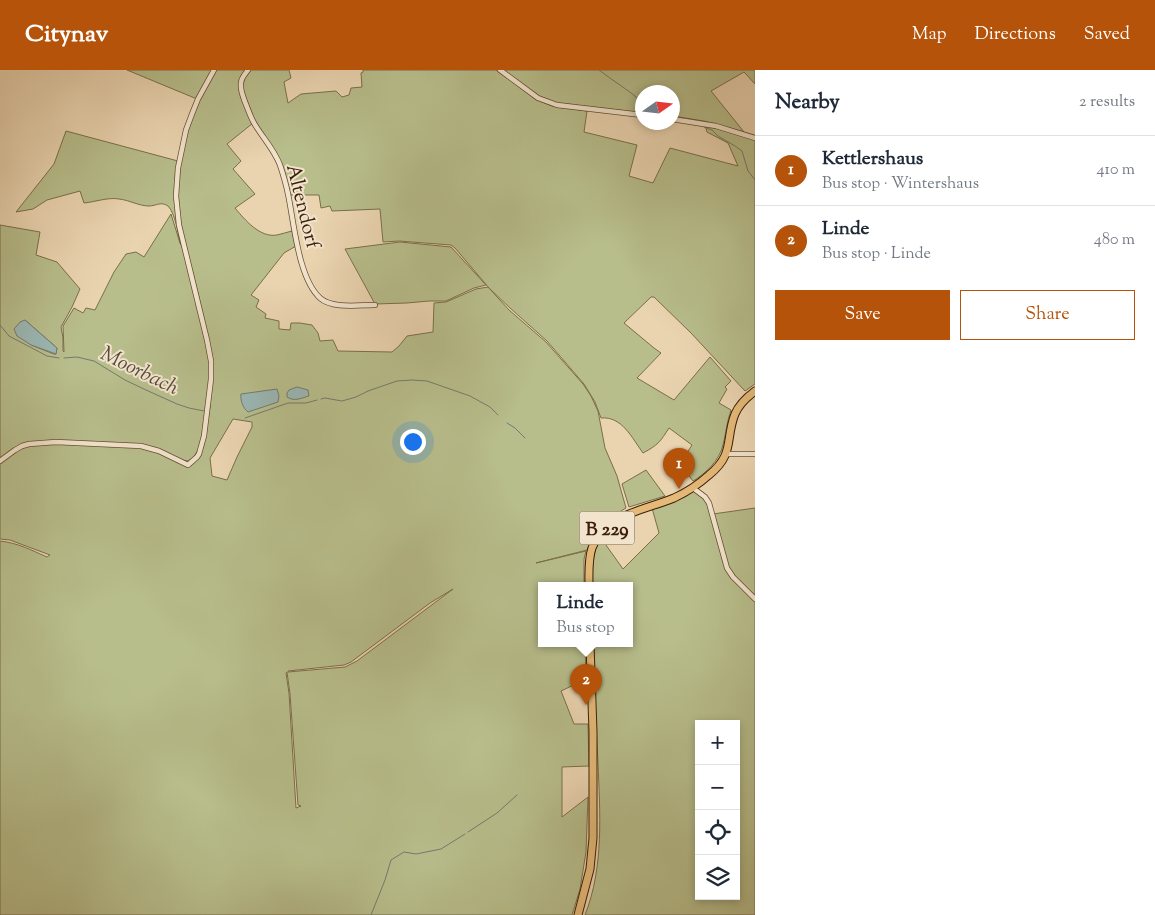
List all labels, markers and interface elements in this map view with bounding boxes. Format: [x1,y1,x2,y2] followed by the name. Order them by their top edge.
[25,18,108,52] text: Citynav
[912,22,947,48] text: Map
[975,22,1056,48] text: Directions
[1084,22,1130,48] text: Saved
[635,85,680,130] north arrow
[775,88,840,118] text: Nearby
[1079,91,1135,114] text: 2 results
[822,146,923,173] text: Kettlershaus
[788,159,794,182] text: 1
[1097,159,1135,182] text: 410 m
[277,161,326,253] street label: Altendorf
[822,173,979,196] text: Bus stop · Wintershaus
[822,216,869,243] text: Linde
[787,229,795,252] text: 2
[1094,229,1135,252] text: 480 m
[822,243,931,266] text: Bus stop · Linde
[775,290,950,340] button: Save
[960,290,1135,340] button: Share
[95,340,183,404] water label: Moorbach
[400,429,426,455] your location
[663,448,695,489] pin: 1
[580,512,634,544] road number: B 229
[538,582,633,647] popup
[556,590,604,617] text: Linde
[556,617,615,640] text: Bus stop
[570,664,602,705] pin: 2
[695,720,740,900] map controls
[695,720,740,765] button: +
[695,765,740,810] button: −
[695,810,740,855] button: locate
[695,855,740,900] button: layers

